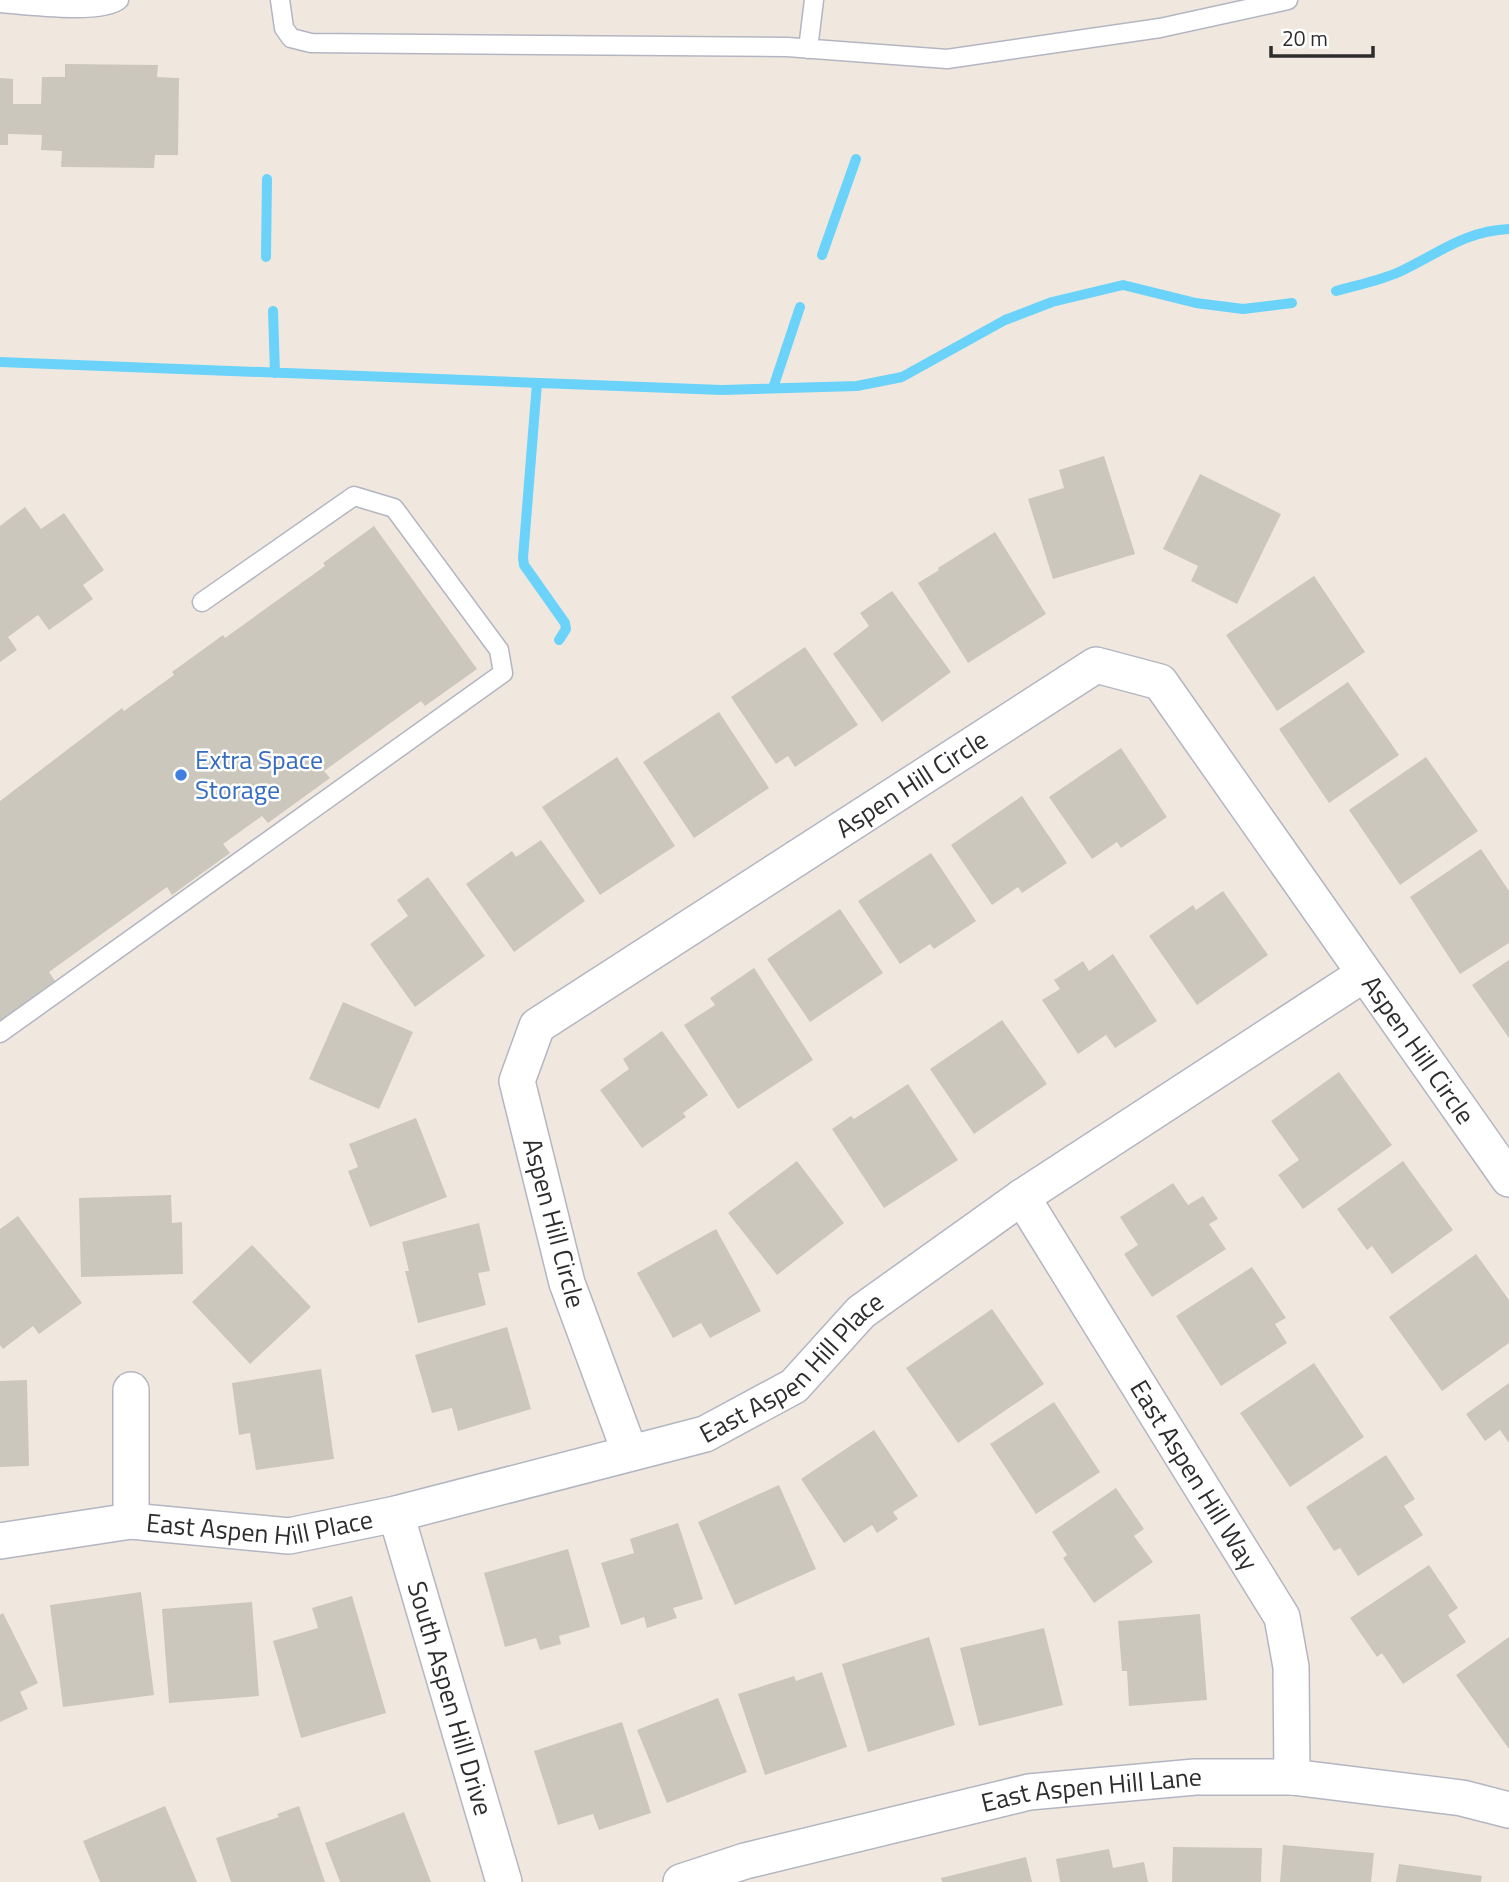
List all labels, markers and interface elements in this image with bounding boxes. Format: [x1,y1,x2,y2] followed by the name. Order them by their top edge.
[1271,14,1372,58] scale bar
[1282,22,1328,54] text: 20 m
[828,720,995,847] street label: Aspen Hill Circle
[195,740,323,809] place label: Extra Space Storage
[173,767,189,783] marker: Extra Space Storage
[1353,967,1485,1132] street label: Aspen Hill Circle
[513,1134,596,1312] street label: Aspen Hill Circle
[692,1282,891,1453] street label: East Aspen Hill Place
[1121,1372,1268,1578] street label: East Aspen Hill Way
[144,1499,376,1555] street label: East Aspen Hill Place
[398,1576,503,1820] street label: South Aspen Hill Drive
[977,1757,1202,1822] street label: East Aspen Hill Lane

